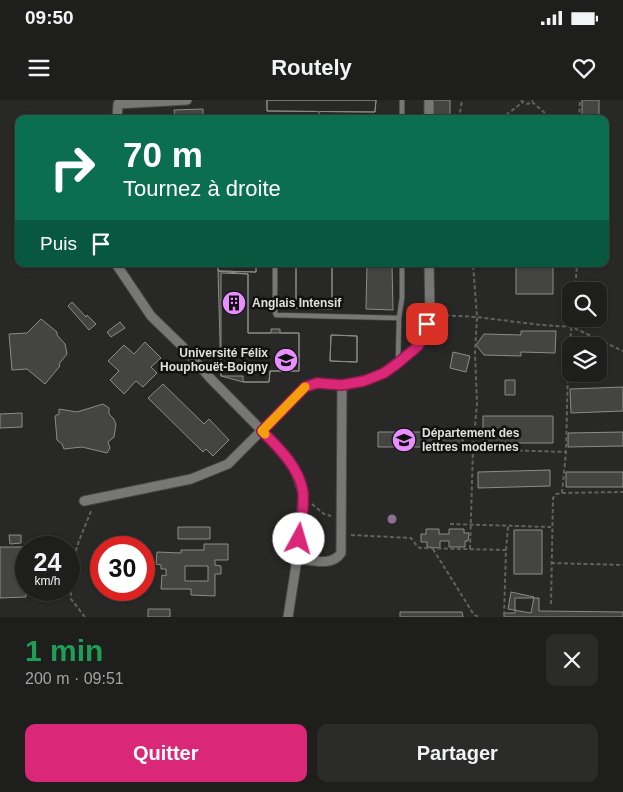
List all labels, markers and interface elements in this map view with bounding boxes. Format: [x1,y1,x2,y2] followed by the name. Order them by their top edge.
[25,7,74,28] text: 09:50
[25,54,53,82] icon: menu
[570,54,598,82] icon: heart
[271,55,352,80] text: Routely
[40,135,105,200] icon: right
[123,135,203,174] text: 70 m
[123,176,281,201] text: Tournez à droite
[87,230,115,258] icon: arrive
[40,233,77,254] text: Puis
[562,282,607,382] map controls
[562,282,607,327] button: search
[221,290,247,316] building icon: Anglais Intensif
[252,296,342,310] place label: Anglais Intensif
[406,303,448,345] pin
[413,310,441,338] icon: arrive
[562,337,607,382] button: layers
[160,346,268,374] place label: Université Félix Houphouët-Boigny
[273,347,299,373] school or university icon: Université Félix Houphouët-Boigny
[422,426,520,454] place label: Département des lettres modernes
[391,427,417,453] school or university icon: Département des lettres modernes
[272,512,324,564] position arrow
[90,536,155,601] speed limit sign: 30
[34,548,61,576] text: 24
[34,574,61,588] text: km/h
[25,634,103,667] text: 1 min
[546,634,598,686] button: close
[25,670,124,687] text: 200 m · 09:51
[25,724,307,782] button: Quitter
[317,724,598,782] button: Partager

